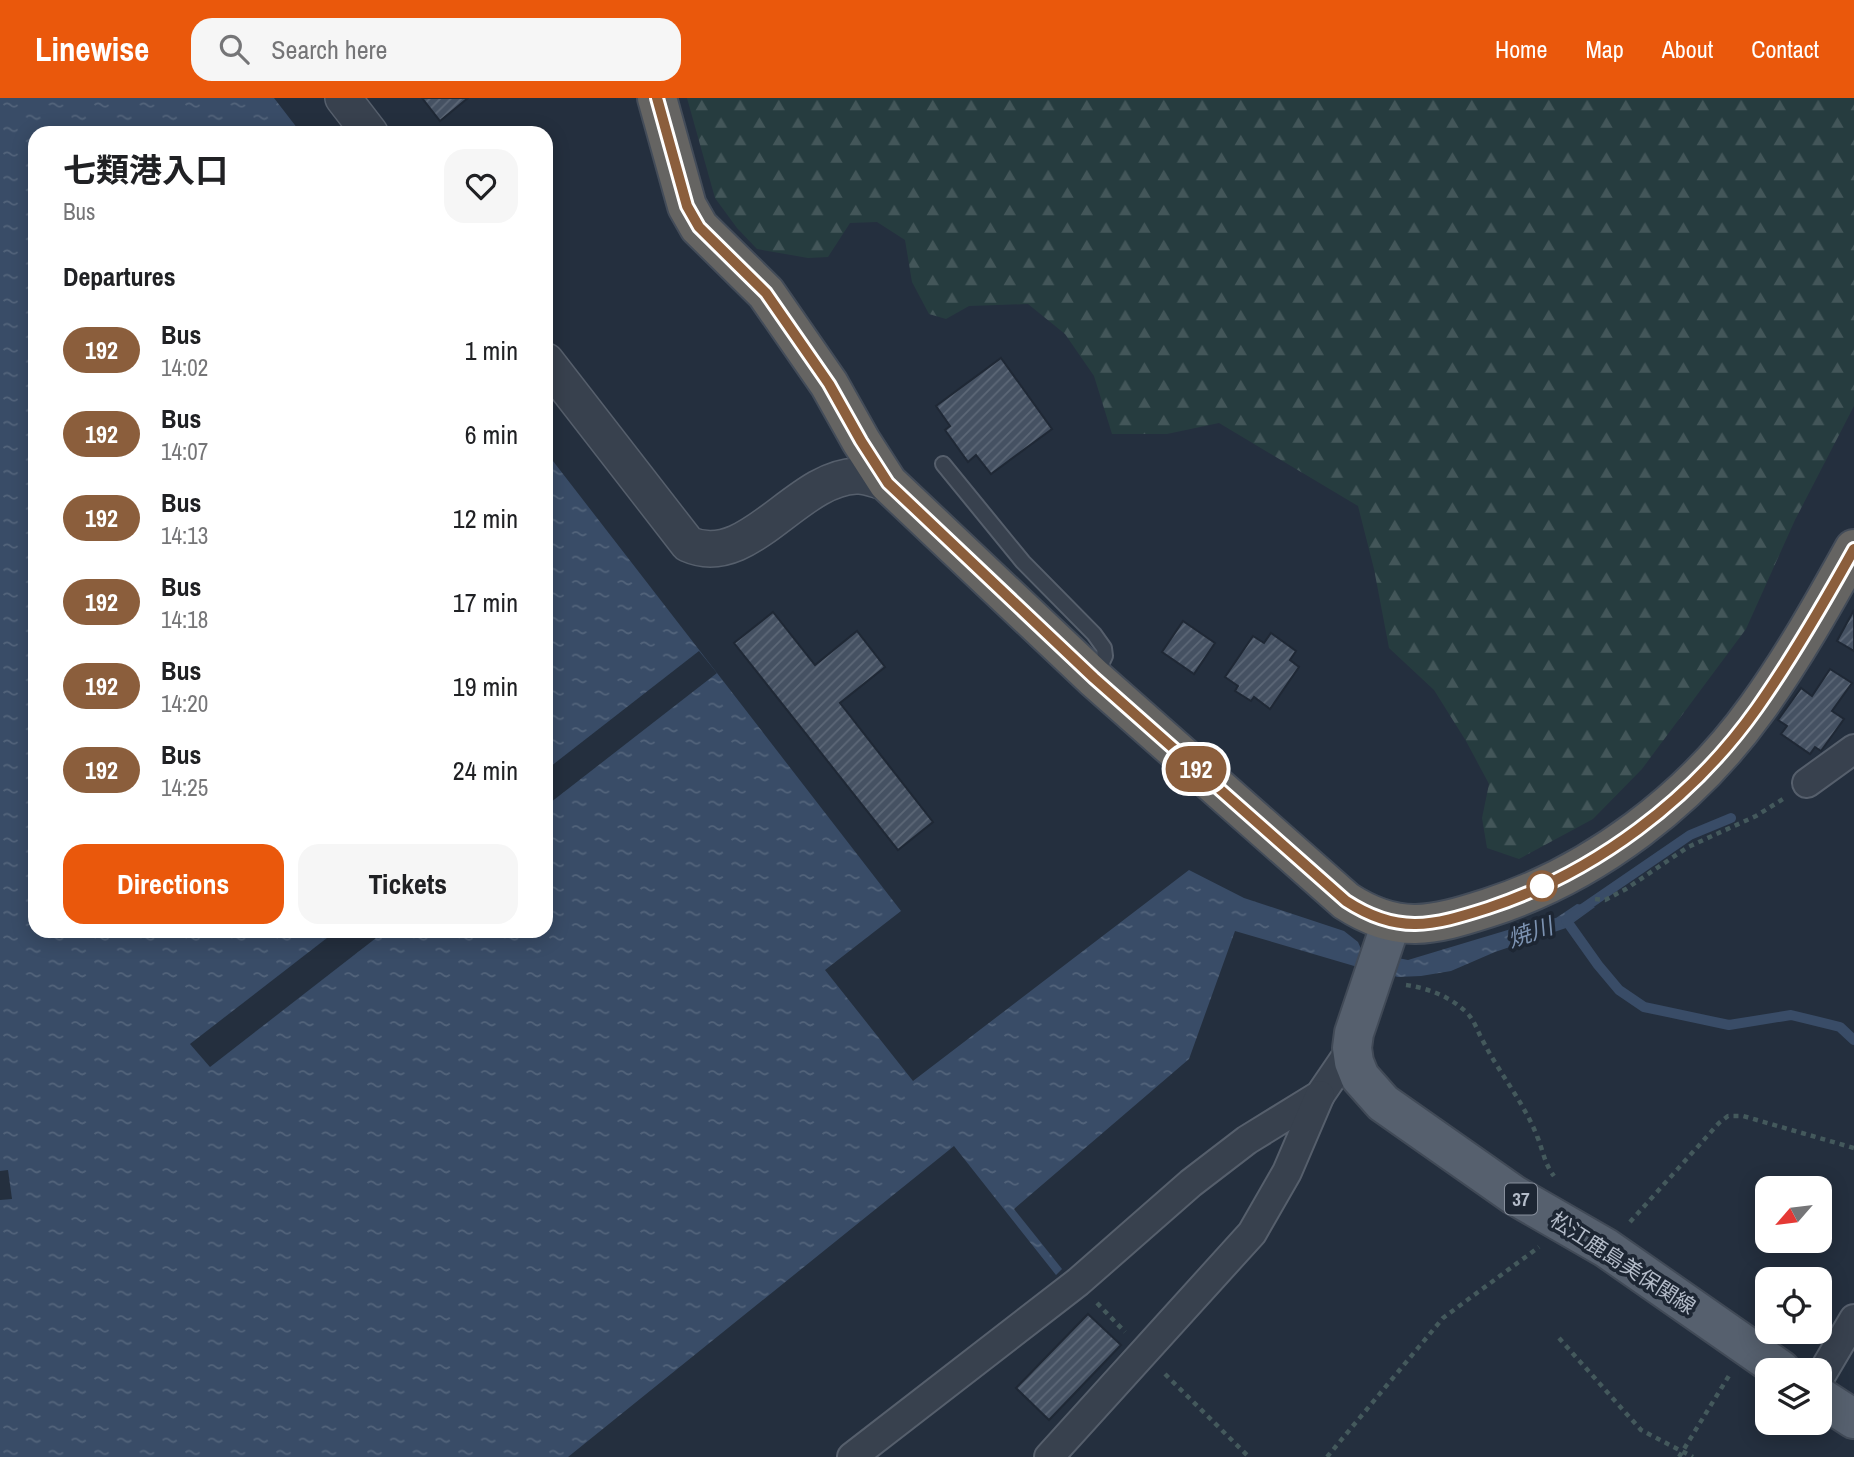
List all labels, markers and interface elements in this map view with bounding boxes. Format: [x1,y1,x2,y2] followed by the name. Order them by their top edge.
[191,18,681,81] search box
[35,27,149,71] text: Linewise
[215,30,253,68] icon: search
[271,32,387,67] text: Search here
[1495,33,1547,65] text: Home
[1585,33,1624,65] text: Map
[1662,33,1713,65] text: About
[1751,33,1819,65] text: Contact
[63,148,228,192] text: 七類港入口
[444,149,518,223] button: heart
[63,196,96,227] text: Bus
[63,259,176,294] text: Departures
[161,317,201,352] text: Bus
[465,333,518,368] text: 1 min
[85,334,118,366] text: 192
[161,352,208,383] text: 14:02
[161,401,201,436] text: Bus
[465,417,518,452] text: 6 min
[85,418,118,450] text: 192
[161,436,208,467] text: 14:07
[161,485,201,520] text: Bus
[453,501,518,536] text: 12 min
[85,502,118,534] text: 192
[161,520,208,551] text: 14:13
[161,569,201,604] text: Bus
[453,585,518,620] text: 17 min
[85,586,118,618] text: 192
[161,604,208,635] text: 14:18
[161,653,201,688] text: Bus
[453,669,518,704] text: 19 min
[85,670,118,702] text: 192
[161,688,208,719] text: 14:20
[161,737,201,772] text: Bus
[1156,746,1236,792] line badge: 192
[453,753,518,788] text: 24 min
[1180,753,1212,785] text: 192
[85,754,118,786] text: 192
[161,772,208,803] text: 14:25
[63,844,284,924] button: Directions
[298,844,518,924] button: Tickets
[1527,871,1557,901] unlabelled marker
[1503,909,1560,954] water label: 焼川
[1755,1176,1832,1253] north arrow
[1755,1176,1832,1435] map controls
[1505,1184,1537,1214] road number: 37
[1545,1205,1701,1321] street label: 松江鹿島美保関線
[1755,1267,1832,1344] button: locate
[1755,1358,1832,1435] button: layers

